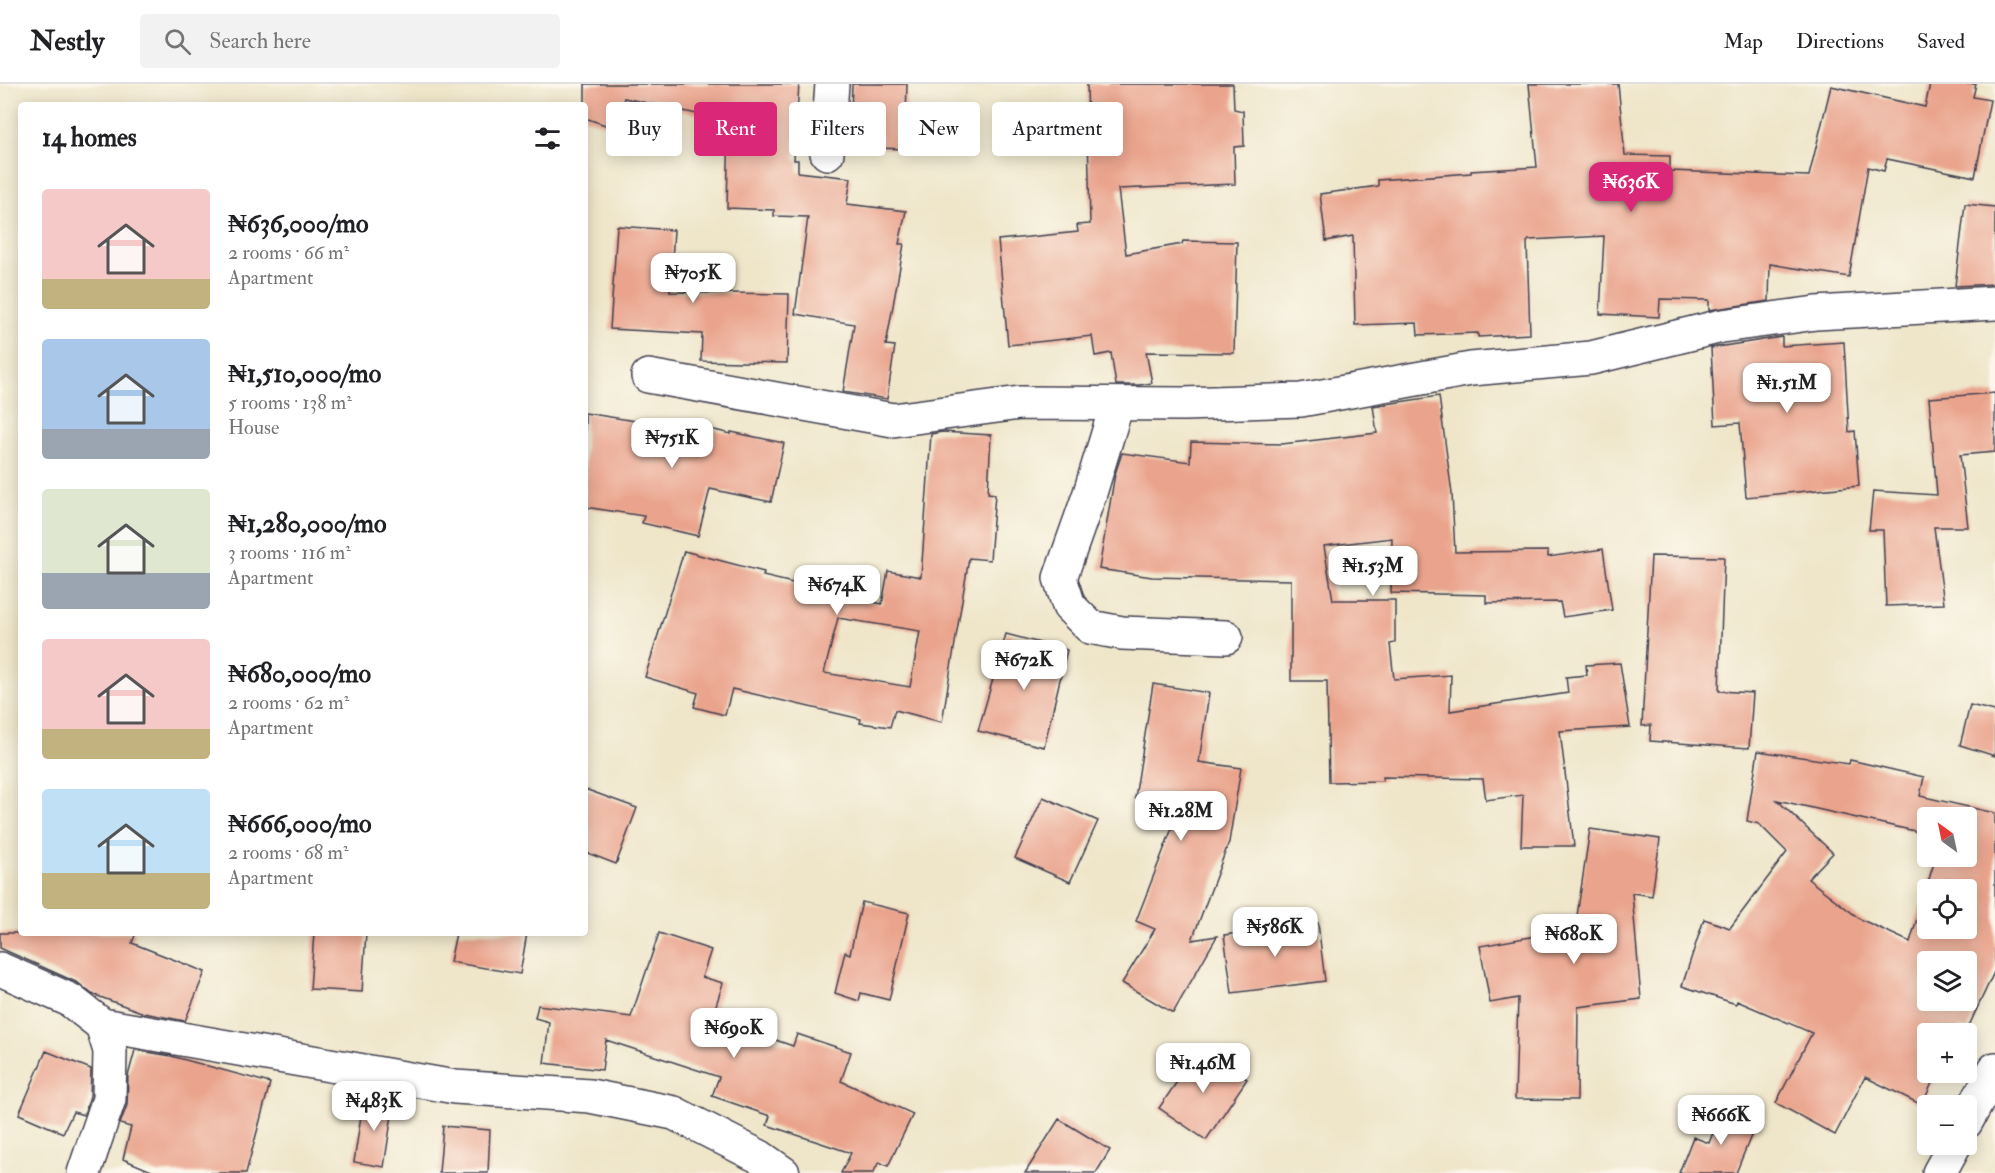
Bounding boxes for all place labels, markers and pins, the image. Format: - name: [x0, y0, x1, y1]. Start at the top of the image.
- pin: ₦636K: [1589, 162, 1673, 213]
- pin: ₦705K: [651, 253, 735, 304]
- pin: ₦1.51M: [1738, 363, 1836, 414]
- pin: ₦751K: [630, 418, 714, 469]
- pin: ₦1.53M: [1324, 546, 1422, 597]
- pin: ₦674K: [795, 565, 879, 616]
- pin: ₦672K: [982, 640, 1066, 691]
- pin: ₦1.28M: [1132, 791, 1230, 842]
- pin: ₦586K: [1233, 907, 1317, 958]
- pin: ₦680K: [1532, 914, 1616, 965]
- pin: ₦690K: [692, 1008, 776, 1059]
- pin: ₦1.46M: [1154, 1043, 1252, 1094]
- pin: ₦483K: [332, 1081, 416, 1132]
- pin: ₦666K: [1679, 1095, 1763, 1146]

